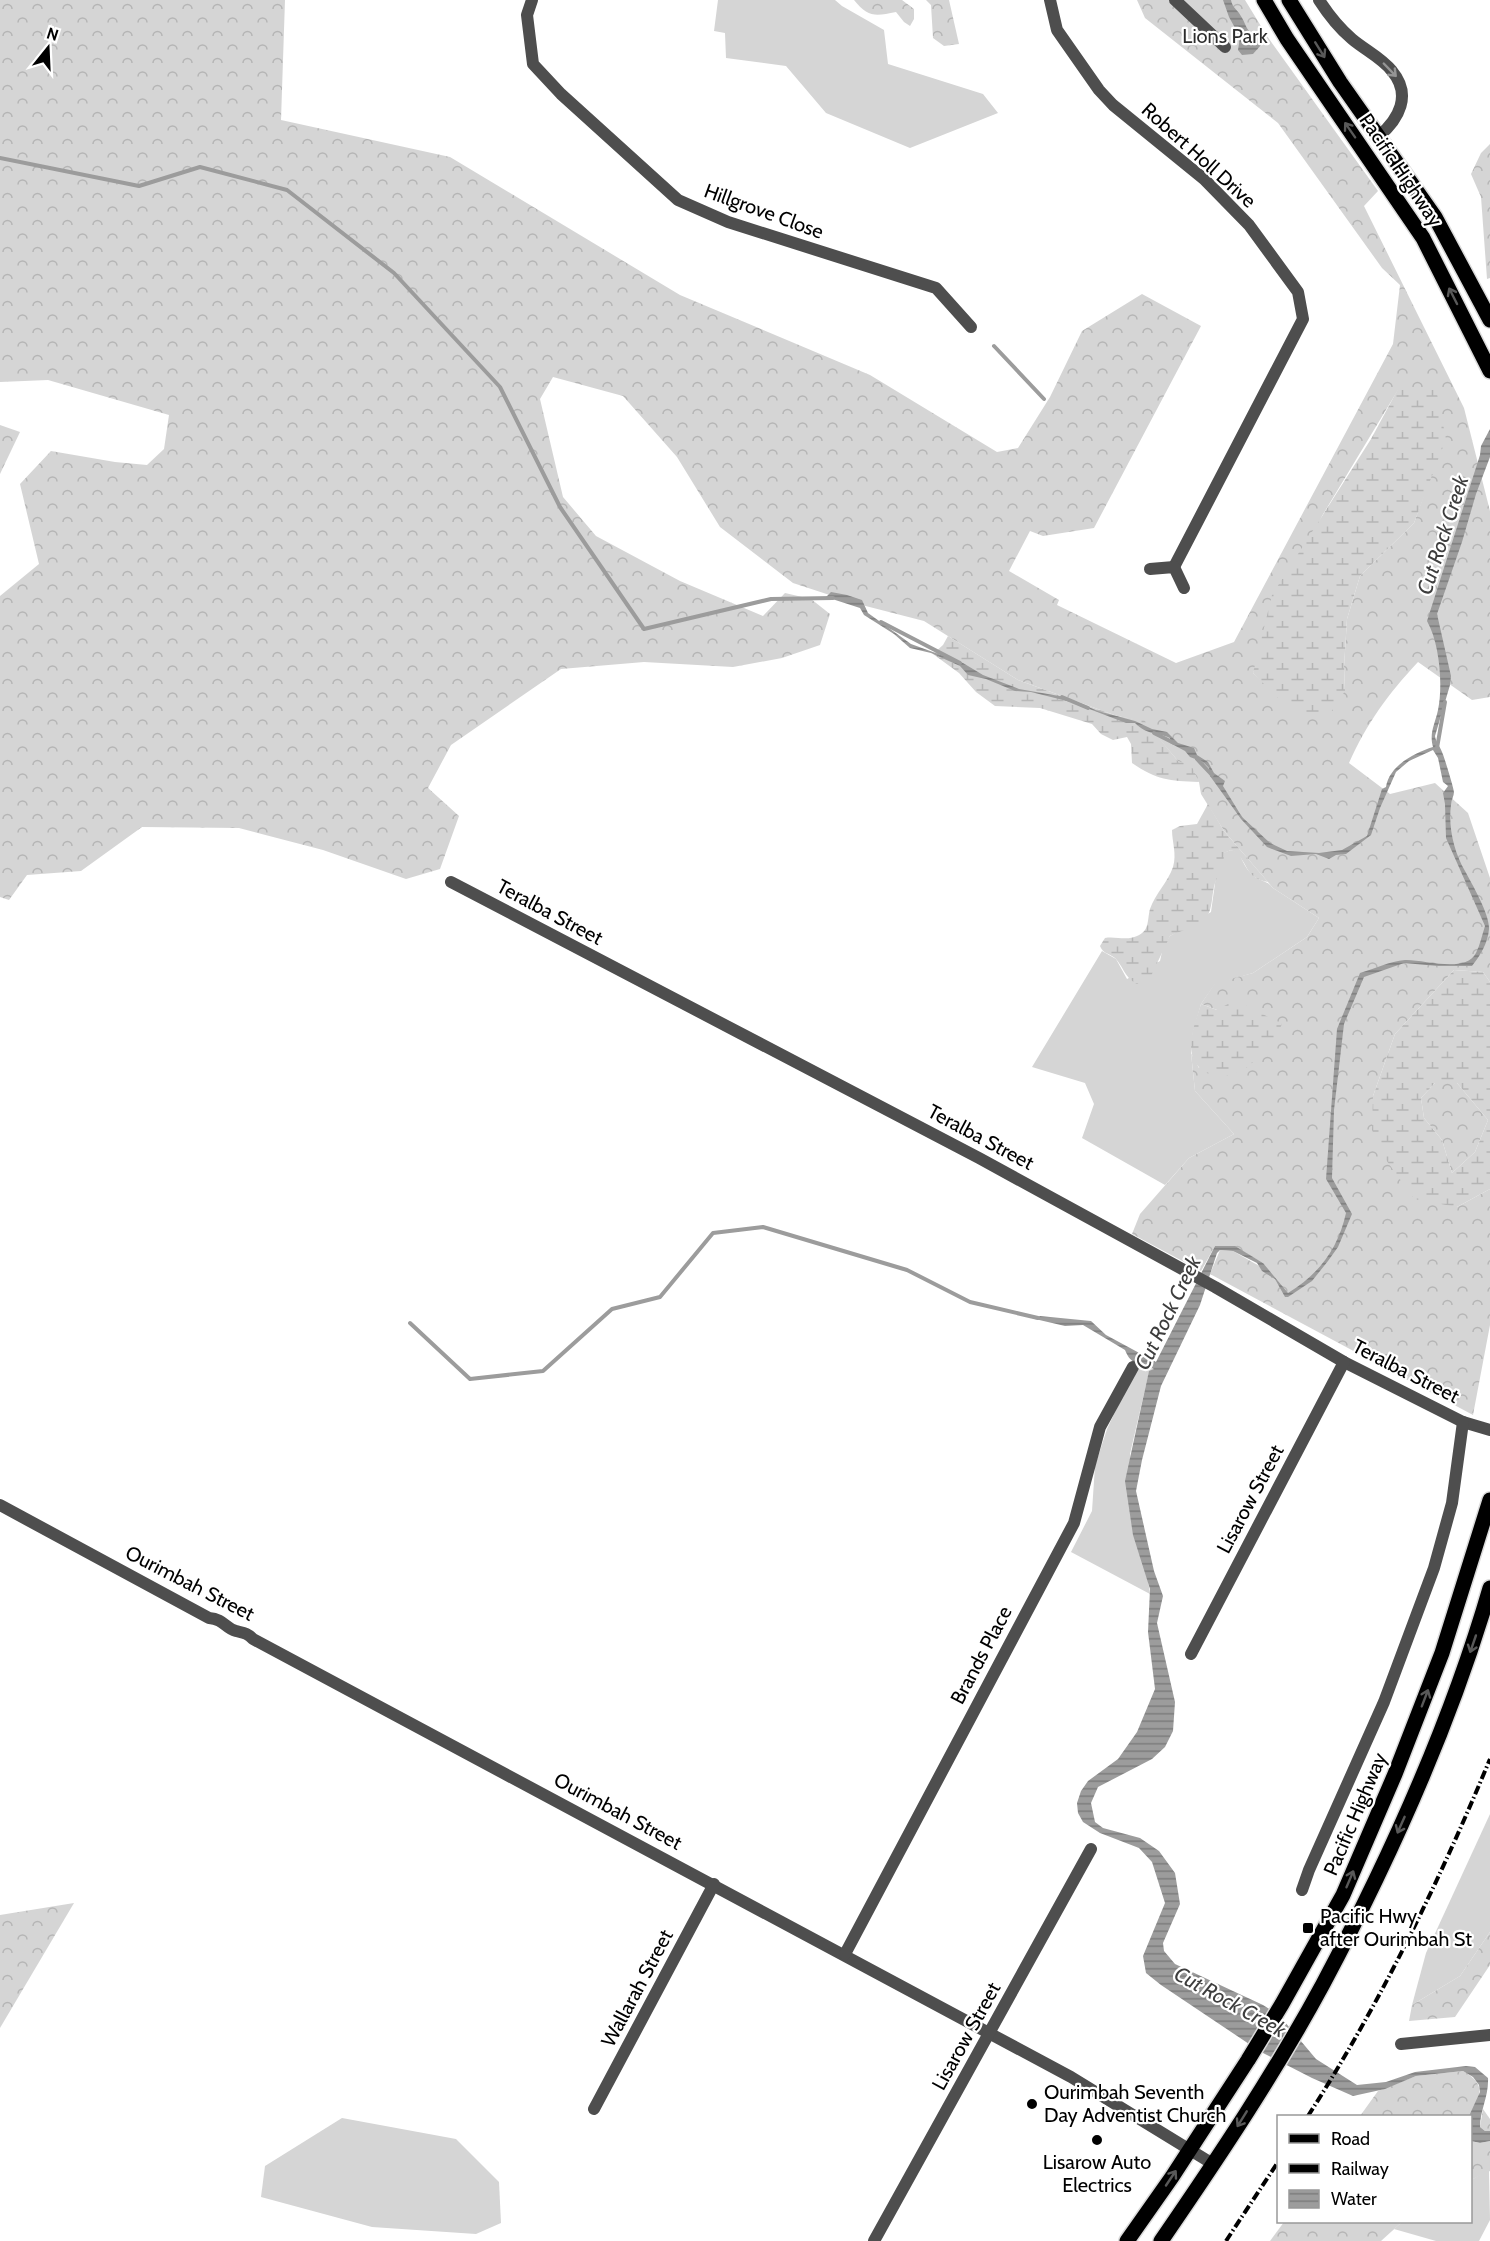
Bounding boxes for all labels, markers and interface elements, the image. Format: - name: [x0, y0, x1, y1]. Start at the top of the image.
- north arrow: [18, 18, 78, 78]
- text: N: [44, 23, 61, 45]
- park label: Lions Park: [1182, 24, 1268, 48]
- one-way arrow: [1315, 41, 1327, 58]
- one-way arrow: [1382, 62, 1397, 77]
- street label: Robert Holl Drive: [1137, 97, 1261, 213]
- street label: Pacific Highway: [1354, 109, 1448, 231]
- one-way arrow: [1344, 123, 1356, 139]
- street label: Hillgrove Close: [701, 178, 827, 244]
- one-way arrow: [1446, 287, 1458, 305]
- water label: Cut Rock Creek: [1412, 471, 1474, 597]
- street label: Teralba Street: [493, 874, 607, 950]
- street label: Teralba Street: [924, 1099, 1038, 1175]
- water label: Cut Rock Creek: [1129, 1251, 1206, 1374]
- street label: Teralba Street: [1349, 1334, 1464, 1408]
- street label: Lisarow Street: [1211, 1440, 1289, 1557]
- street label: Ourimbah Street: [122, 1540, 259, 1626]
- street label: Brands Place: [945, 1602, 1017, 1708]
- one-way arrow: [1466, 1634, 1477, 1653]
- one-way arrow: [1420, 1690, 1431, 1708]
- street label: Pacific Highway: [1318, 1749, 1392, 1879]
- street label: Ourimbah Street: [550, 1767, 686, 1855]
- one-way arrow: [1395, 1816, 1406, 1834]
- one-way arrow: [1345, 1870, 1356, 1888]
- place label: Pacific Hwy after Ourimbah St: [1320, 1904, 1472, 1951]
- marker: Pacific Hwy after Ourimbah St: [1301, 1921, 1315, 1935]
- street label: Wallarah Street: [596, 1925, 678, 2051]
- water label: Cut Rock Creek: [1170, 1961, 1291, 2043]
- street label: Lisarow Street: [927, 1978, 1006, 2094]
- place label: Ourimbah Seventh Day Adventist Church: [1044, 2080, 1226, 2127]
- marker: Ourimbah Seventh Day Adventist Church: [1025, 2097, 1039, 2111]
- one-way arrow: [1235, 2110, 1247, 2127]
- legend: [1277, 2115, 1472, 2223]
- text: Road: [1331, 2128, 1370, 2150]
- marker: Lisarow Auto Electrics: [1090, 2133, 1104, 2147]
- place label: Lisarow Auto Electrics: [1043, 2150, 1151, 2197]
- text: Railway: [1331, 2158, 1389, 2180]
- one-way arrow: [1165, 2170, 1177, 2187]
- text: Water: [1331, 2188, 1377, 2210]

